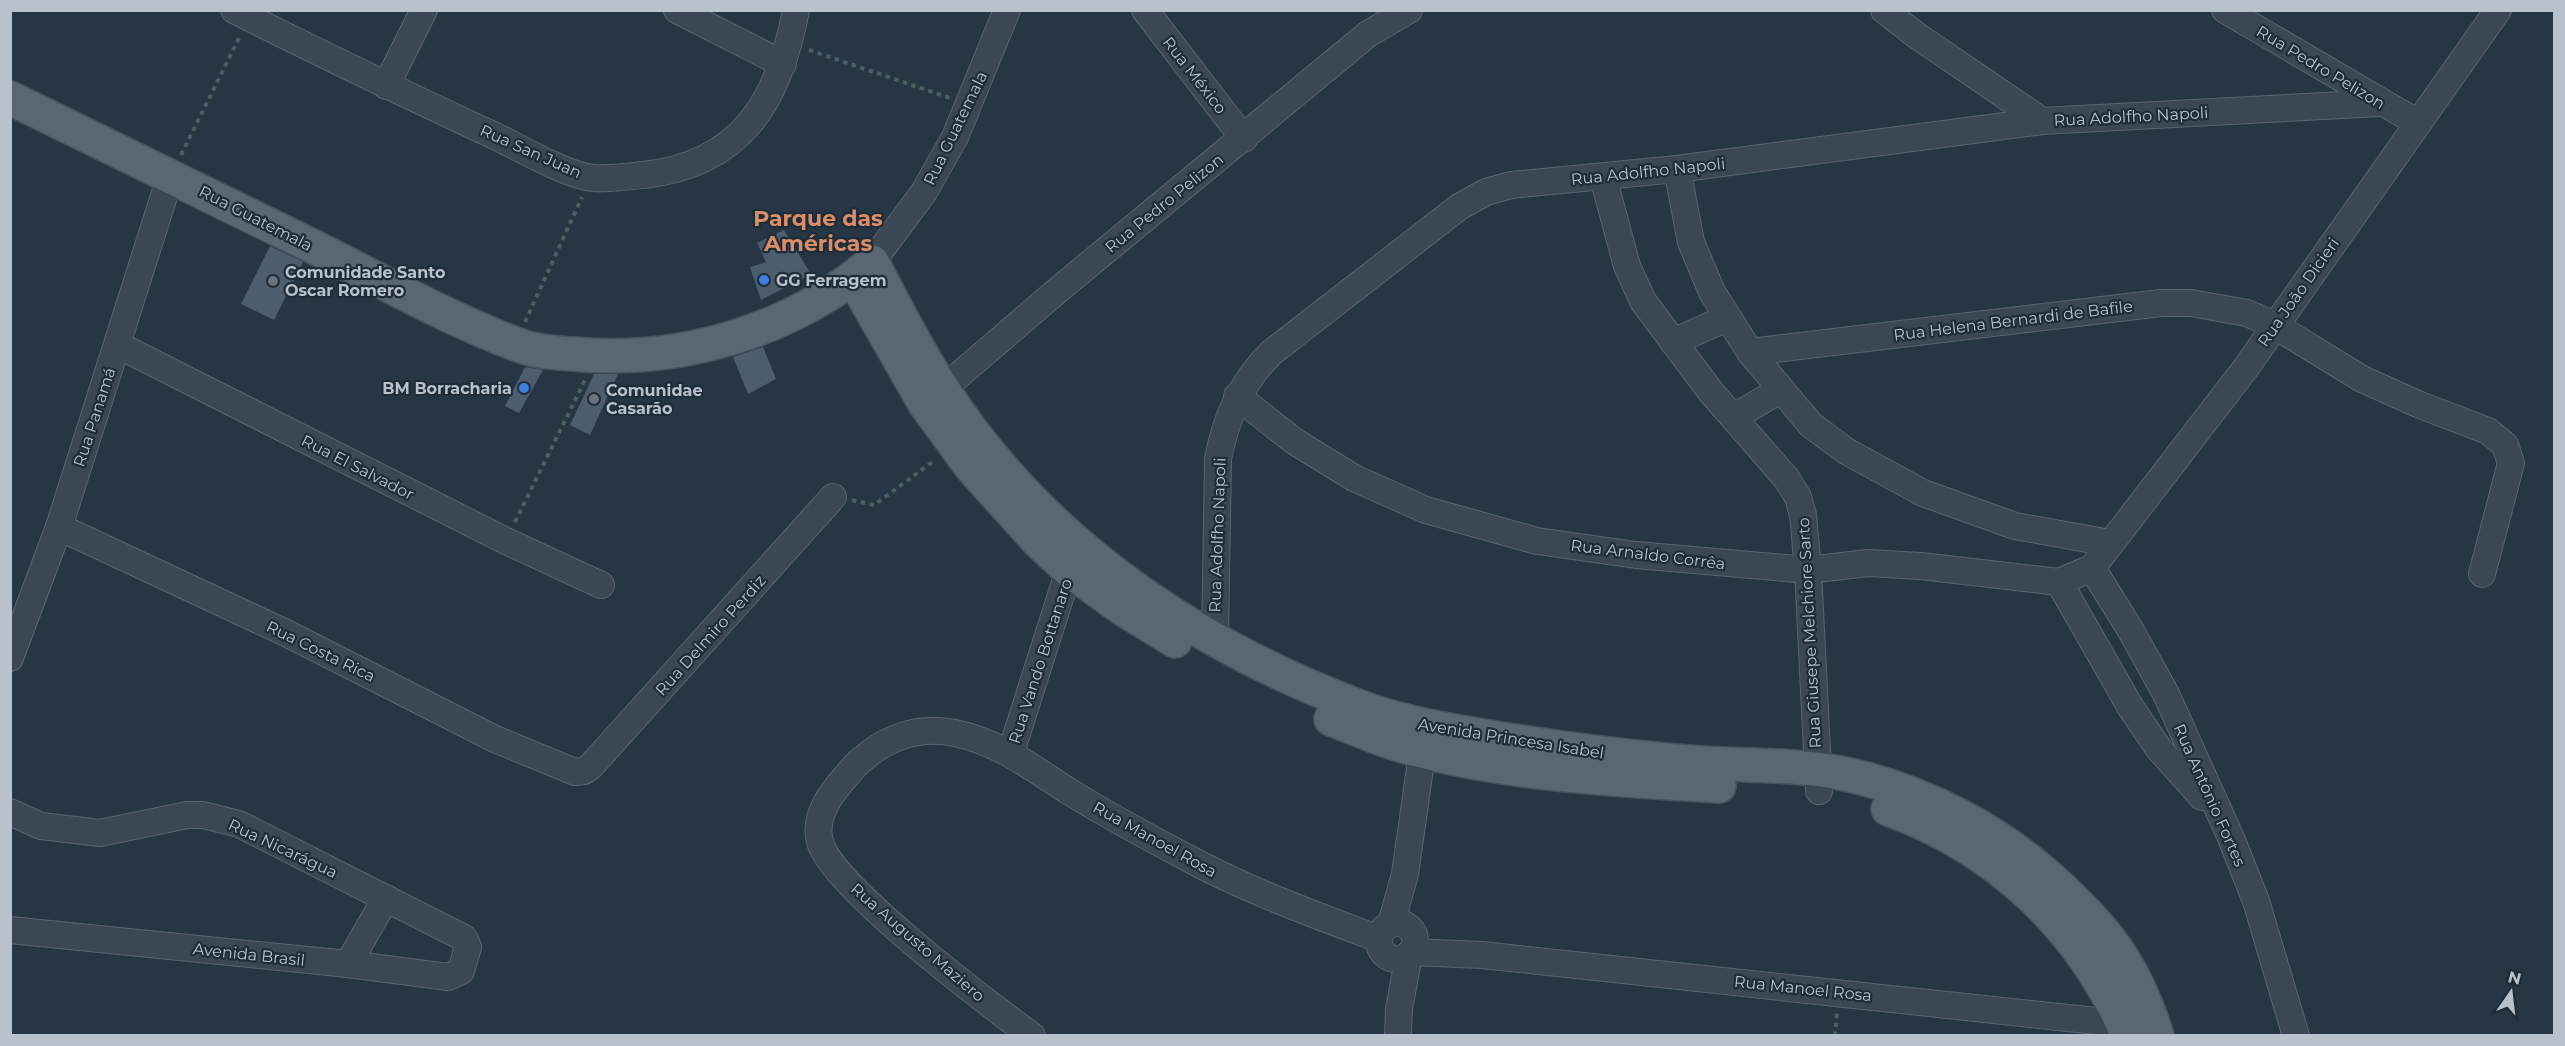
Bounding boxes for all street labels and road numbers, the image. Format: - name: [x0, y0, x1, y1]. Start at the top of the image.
- street label: Rua Pedro Pelizon: [2253, 22, 2388, 113]
- street label: Rua México: [1159, 33, 1231, 118]
- street label: Rua Guatemala: [920, 68, 991, 188]
- street label: Rua Adolfho Napoli: [2053, 103, 2209, 130]
- street label: Rua San Juan: [477, 121, 585, 182]
- street label: Rua Pedro Pelizon: [1101, 150, 1227, 257]
- street label: Rua Adolfho Napoli: [1570, 154, 1726, 189]
- street label: Rua Guatemala: [196, 182, 316, 255]
- street label: Rua João Dicieri: [2254, 234, 2343, 350]
- street label: Rua Helena Bernardi de Bafile: [1892, 296, 2134, 345]
- street label: Rua Panamá: [69, 365, 119, 469]
- street label: Rua El Salvador: [298, 431, 417, 504]
- street label: Rua Adolfho Napoli: [1205, 457, 1230, 613]
- street label: Rua Giusepe Melchiore Sarto: [1794, 517, 1825, 749]
- street label: Rua Arnaldo Corrêa: [1569, 536, 1726, 573]
- street label: Rua Delmiro Perdiz: [651, 571, 769, 699]
- street label: Rua Vando Bottanaro: [1005, 576, 1076, 746]
- street label: Rua Costa Rica: [263, 617, 378, 686]
- street label: Avenida Princesa Isabel: [1417, 714, 1605, 763]
- street label: Rua Antônio Fortes: [2170, 721, 2250, 870]
- street label: Rua Manoel Rosa: [1090, 798, 1220, 881]
- street label: Rua Nicarágua: [225, 815, 340, 882]
- street label: Rua Augusto Maziero: [847, 879, 988, 1006]
- street label: Avenida Brasil: [192, 939, 306, 970]
- street label: Rua Manoel Rosa: [1733, 972, 1873, 1005]

